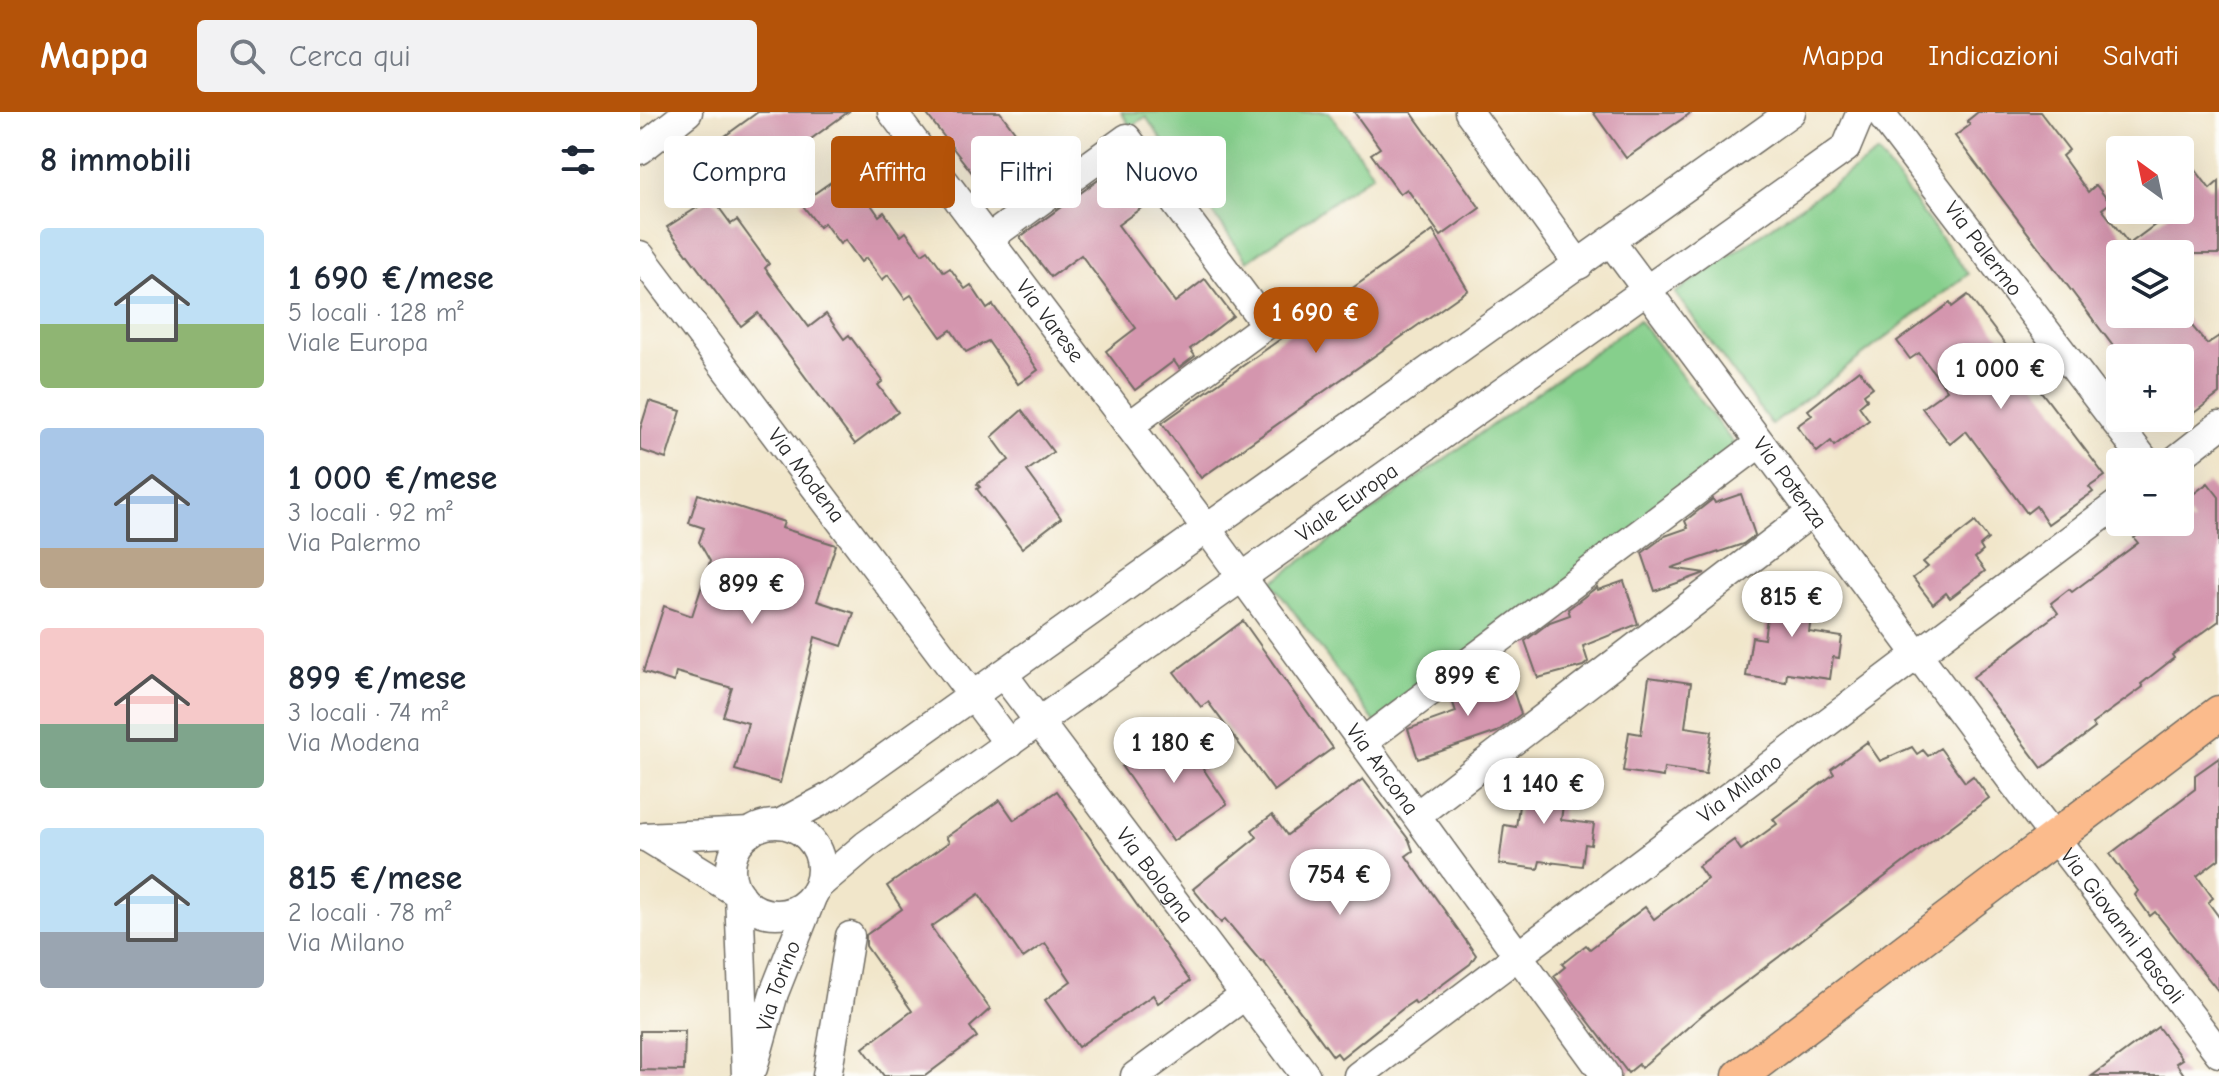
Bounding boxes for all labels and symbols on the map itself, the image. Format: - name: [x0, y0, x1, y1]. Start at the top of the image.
- north arrow: [2106, 136, 2194, 224]
- street label: Via Palermo: [1939, 196, 2028, 301]
- street label: Via Varese: [1010, 275, 1089, 368]
- pin: 1 690 €: [1242, 287, 1390, 355]
- pin: 1 000 €: [1927, 343, 2075, 411]
- street label: Via Modena: [762, 423, 850, 528]
- street label: Via Potenza: [1747, 432, 1833, 534]
- street label: Viale Europa: [1291, 458, 1403, 548]
- pin: 899 €: [696, 558, 808, 626]
- pin: 815 €: [1736, 571, 1848, 639]
- pin: 899 €: [1412, 650, 1524, 718]
- pin: 1 180 €: [1100, 717, 1248, 785]
- street label: Via Ancona: [1340, 719, 1424, 820]
- street label: Via Milano: [1692, 748, 1787, 829]
- pin: 1 140 €: [1470, 758, 1618, 826]
- street label: Via Bologna: [1110, 823, 1199, 928]
- street label: Via Giovanni Pascoli: [2055, 843, 2190, 1009]
- pin: 754 €: [1284, 849, 1396, 917]
- street label: Via Torino: [751, 937, 806, 1034]

